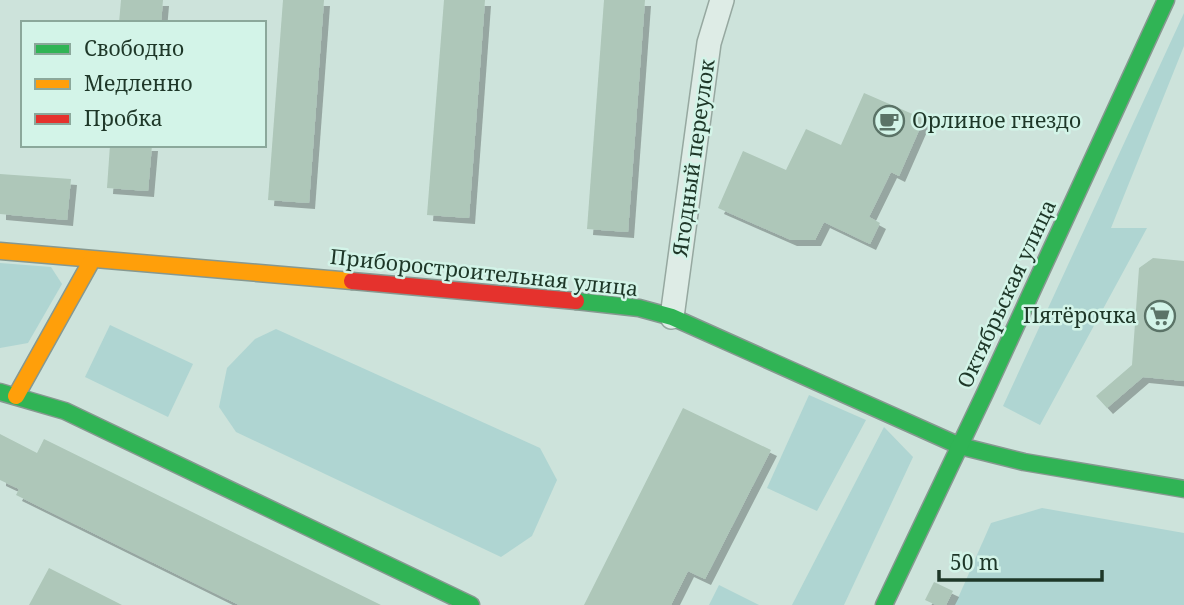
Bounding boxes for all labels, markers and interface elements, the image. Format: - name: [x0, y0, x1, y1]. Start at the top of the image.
- legend: [21, 21, 266, 147]
- text: Свободно: [84, 34, 184, 62]
- street label: Ягодный переулок: [665, 57, 721, 259]
- text: Медленно: [84, 69, 193, 97]
- text: Пробка: [84, 104, 163, 132]
- cafe icon: Орлиное гнездо: [872, 104, 906, 138]
- place label: Орлиное гнездо: [912, 106, 1081, 134]
- street label: Октябрьская улица: [950, 195, 1062, 392]
- street label: Приборостроительная улица: [329, 242, 640, 302]
- supermarket icon: Пятёрочка: [1143, 299, 1177, 333]
- place label: Пятёрочка: [1023, 301, 1137, 329]
- scale bar: [939, 538, 1102, 582]
- text: 50 m: [950, 548, 999, 576]

